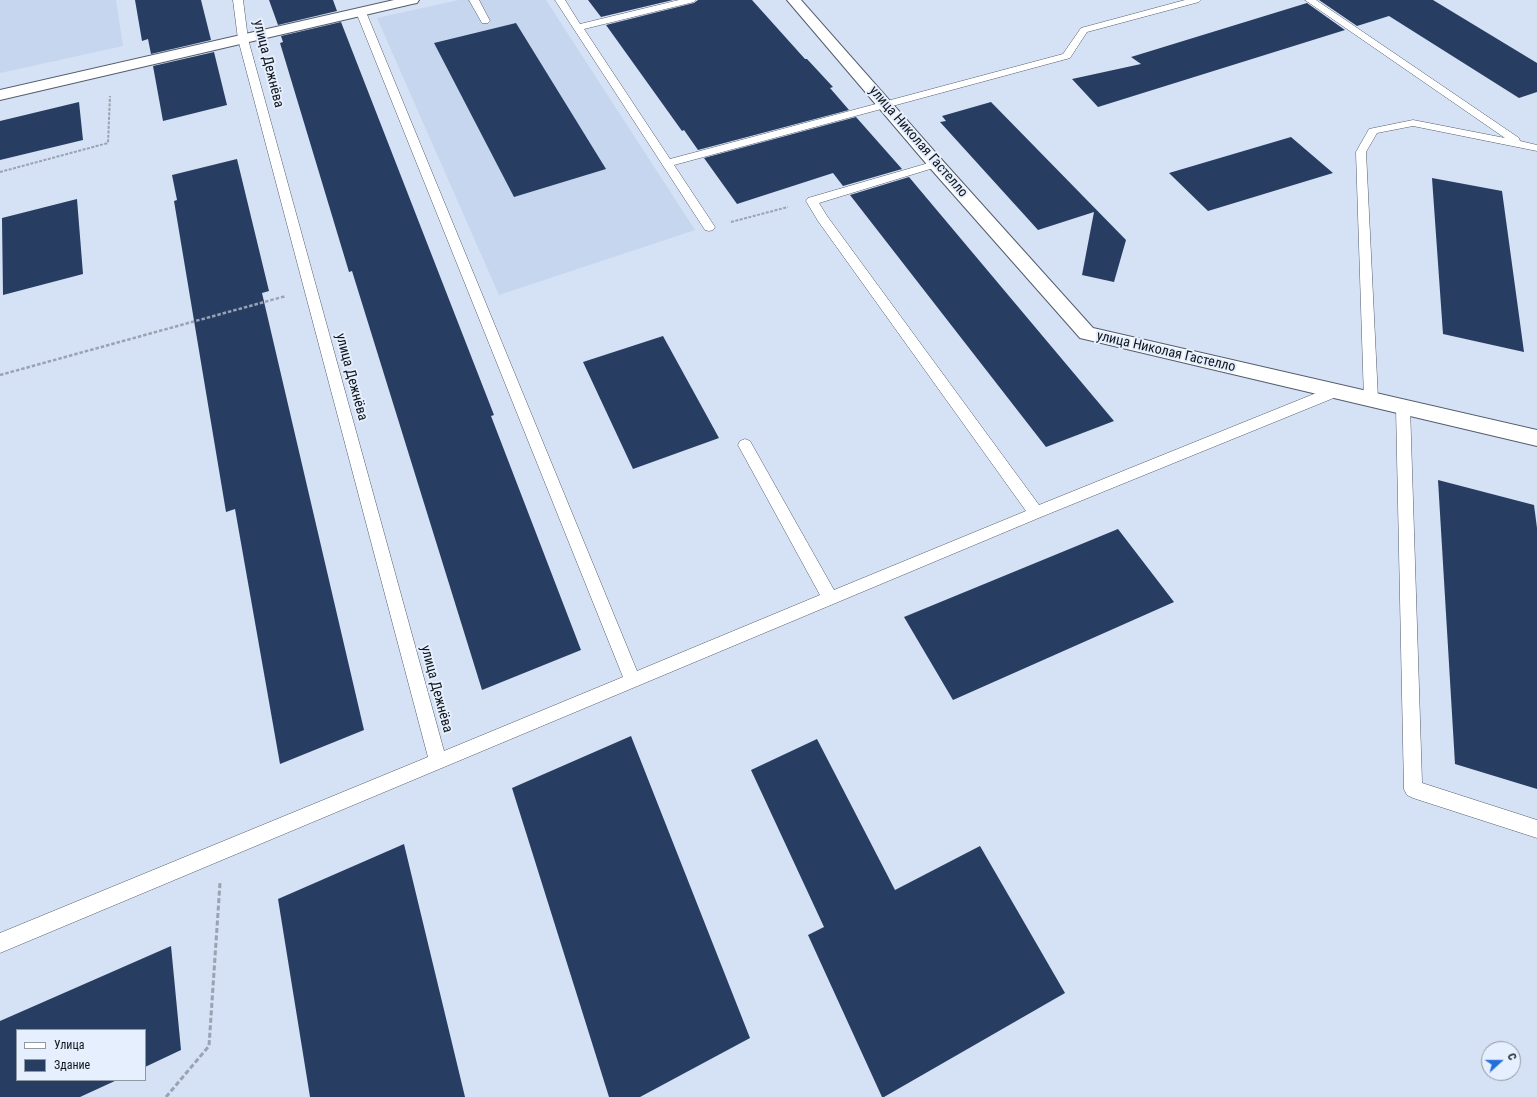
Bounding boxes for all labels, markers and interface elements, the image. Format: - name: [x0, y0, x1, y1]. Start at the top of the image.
- street label: улица Дежнёва: [249, 18, 287, 110]
- street label: улица Николая Гастелло: [865, 83, 971, 201]
- street label: улица Николая Гастелло: [1095, 328, 1237, 376]
- street label: улица Дежнёва: [331, 332, 371, 422]
- street label: улица Дежнёва: [416, 644, 456, 734]
- legend: [16, 1029, 146, 1081]
- text: Улица: [54, 1038, 84, 1052]
- north arrow: [1481, 1041, 1521, 1081]
- text: С: [1505, 1052, 1519, 1062]
- text: Здание: [54, 1058, 90, 1072]

